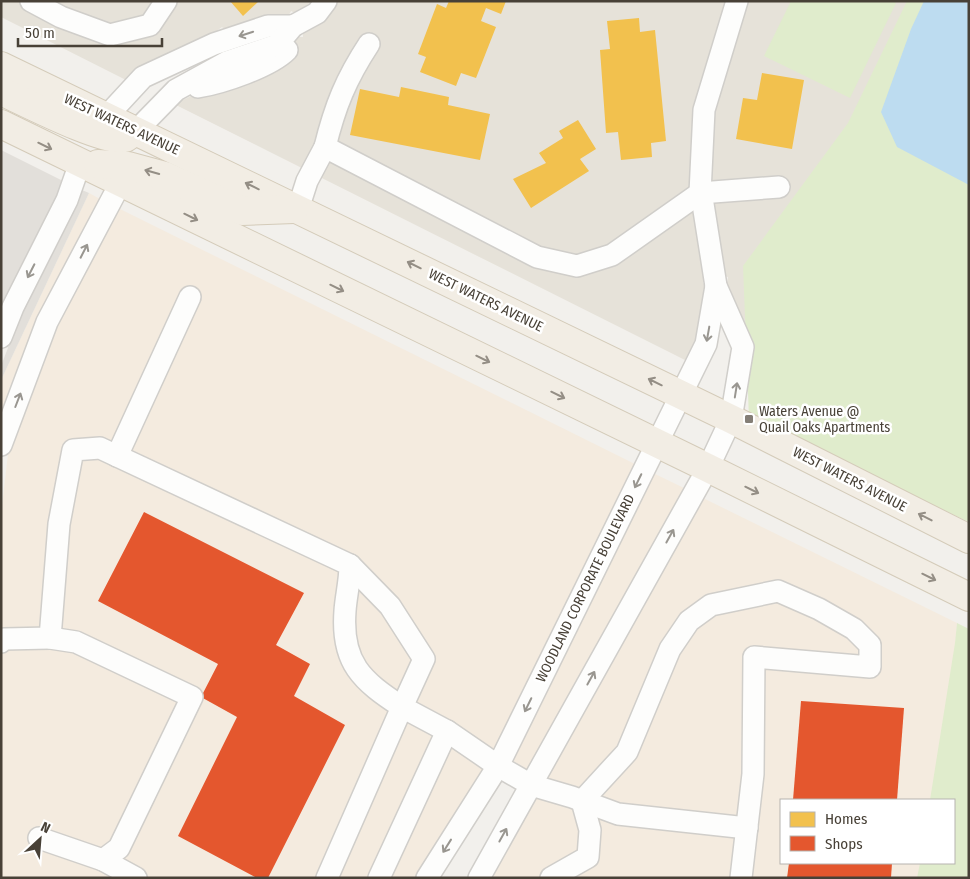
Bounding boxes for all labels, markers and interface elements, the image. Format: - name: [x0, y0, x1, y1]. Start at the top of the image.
- scale bar: [18, 15, 161, 47]
- text: 50 m: [25, 24, 55, 42]
- one-way arrow: [238, 29, 254, 39]
- street label: WEST WATERS AVENUE: [61, 90, 183, 159]
- one-way arrow: [37, 142, 52, 151]
- one-way arrow: [144, 167, 160, 177]
- one-way arrow: [245, 181, 260, 191]
- one-way arrow: [183, 213, 198, 222]
- one-way arrow: [79, 244, 89, 259]
- one-way arrow: [407, 260, 422, 269]
- one-way arrow: [26, 263, 35, 278]
- street label: WEST WATERS AVENUE: [426, 265, 546, 336]
- one-way arrow: [329, 284, 344, 293]
- one-way arrow: [702, 326, 712, 342]
- one-way arrow: [476, 354, 491, 364]
- one-way arrow: [647, 377, 662, 387]
- one-way arrow: [731, 382, 741, 398]
- one-way arrow: [550, 391, 565, 401]
- one-way arrow: [14, 393, 23, 408]
- place label: Waters Avenue @ Quail Oaks Apartments: [759, 403, 890, 436]
- marker: Waters Avenue @ Quail Oaks Apartments: [743, 413, 755, 425]
- street label: WEST WATERS AVENUE: [790, 443, 910, 516]
- one-way arrow: [633, 473, 642, 488]
- one-way arrow: [744, 486, 759, 495]
- street label: WOODLAND CORPORATE BOULEVARD: [532, 491, 639, 685]
- one-way arrow: [918, 512, 933, 521]
- one-way arrow: [666, 530, 676, 544]
- one-way arrow: [921, 573, 936, 583]
- one-way arrow: [587, 671, 596, 686]
- one-way arrow: [523, 697, 532, 712]
- legend: [780, 799, 955, 864]
- text: Homes: [825, 810, 867, 828]
- north arrow: [15, 814, 65, 864]
- text: N: [38, 818, 53, 837]
- one-way arrow: [498, 828, 508, 843]
- text: Shops: [825, 835, 863, 853]
- one-way arrow: [442, 838, 452, 852]

